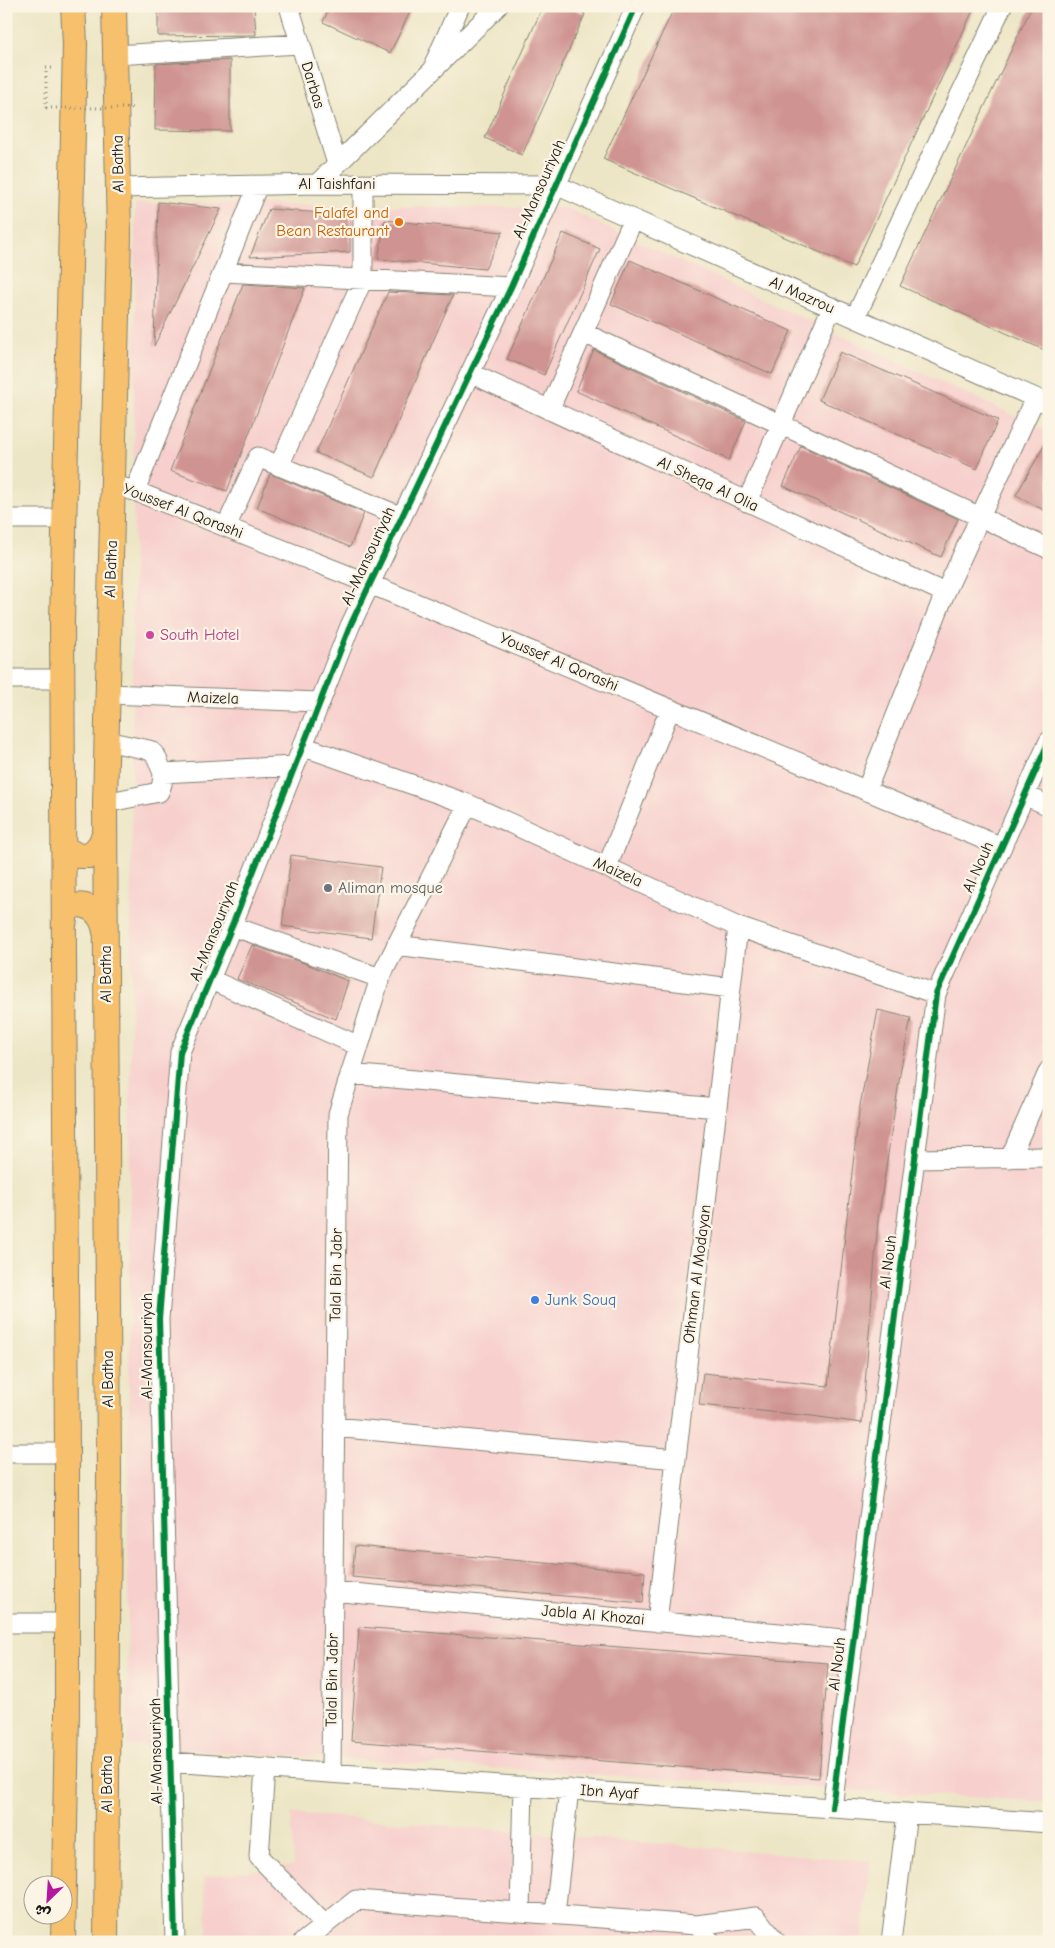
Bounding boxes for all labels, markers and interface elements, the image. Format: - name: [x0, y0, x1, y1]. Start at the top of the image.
- street label: Darbas: [297, 59, 329, 111]
- street label: Al Batha: [108, 135, 128, 193]
- street label: Al-Mansouriyah: [509, 137, 569, 241]
- street label: Al Taishfani: [298, 175, 376, 193]
- place label: Falafel and Bean Restaurant: [276, 204, 389, 240]
- marker: Falafel and Bean Restaurant: [393, 216, 405, 228]
- street label: Al Mazrou: [767, 273, 837, 317]
- street label: Al Sheqa Al Olia: [655, 453, 761, 515]
- street label: Youssef Al Qorashi: [120, 480, 246, 542]
- street label: Al-Mansouriyah: [337, 504, 399, 608]
- street label: Al Batha: [101, 540, 121, 598]
- place label: South Hotel: [160, 626, 240, 644]
- marker: South Hotel: [144, 629, 156, 641]
- street label: Youssef Al Qorashi: [497, 629, 621, 695]
- street label: Maizela: [187, 688, 239, 708]
- street label: Al Nouh: [959, 839, 997, 895]
- street label: Maizela: [591, 853, 645, 891]
- street label: Al-Mansouriyah: [186, 878, 242, 984]
- place label: Aliman mosque: [338, 879, 443, 897]
- marker: Aliman mosque: [322, 882, 334, 894]
- street label: Al Batha: [97, 945, 115, 1003]
- street label: Othman Al Modayan: [680, 1203, 714, 1345]
- street label: Talal Bin Jabr: [326, 1227, 346, 1322]
- street label: Al Nouh: [876, 1234, 900, 1290]
- place label: Junk Souq: [545, 1291, 616, 1309]
- street label: Al-Mansouriyah: [138, 1293, 156, 1399]
- marker: Junk Souq: [529, 1294, 541, 1306]
- street label: Al Batha: [99, 1350, 117, 1408]
- street label: Jabla Al Khozai: [541, 1602, 645, 1628]
- street label: Talal Bin Jabr: [322, 1632, 342, 1727]
- street label: Al Nouh: [825, 1636, 849, 1692]
- street label: Al-Mansouriyah: [146, 1697, 166, 1805]
- street label: Al Batha: [98, 1755, 116, 1813]
- street label: Ibn Ayaf: [579, 1781, 640, 1803]
- north arrow: [22, 1876, 72, 1926]
- text: ش: [32, 1900, 53, 1922]

